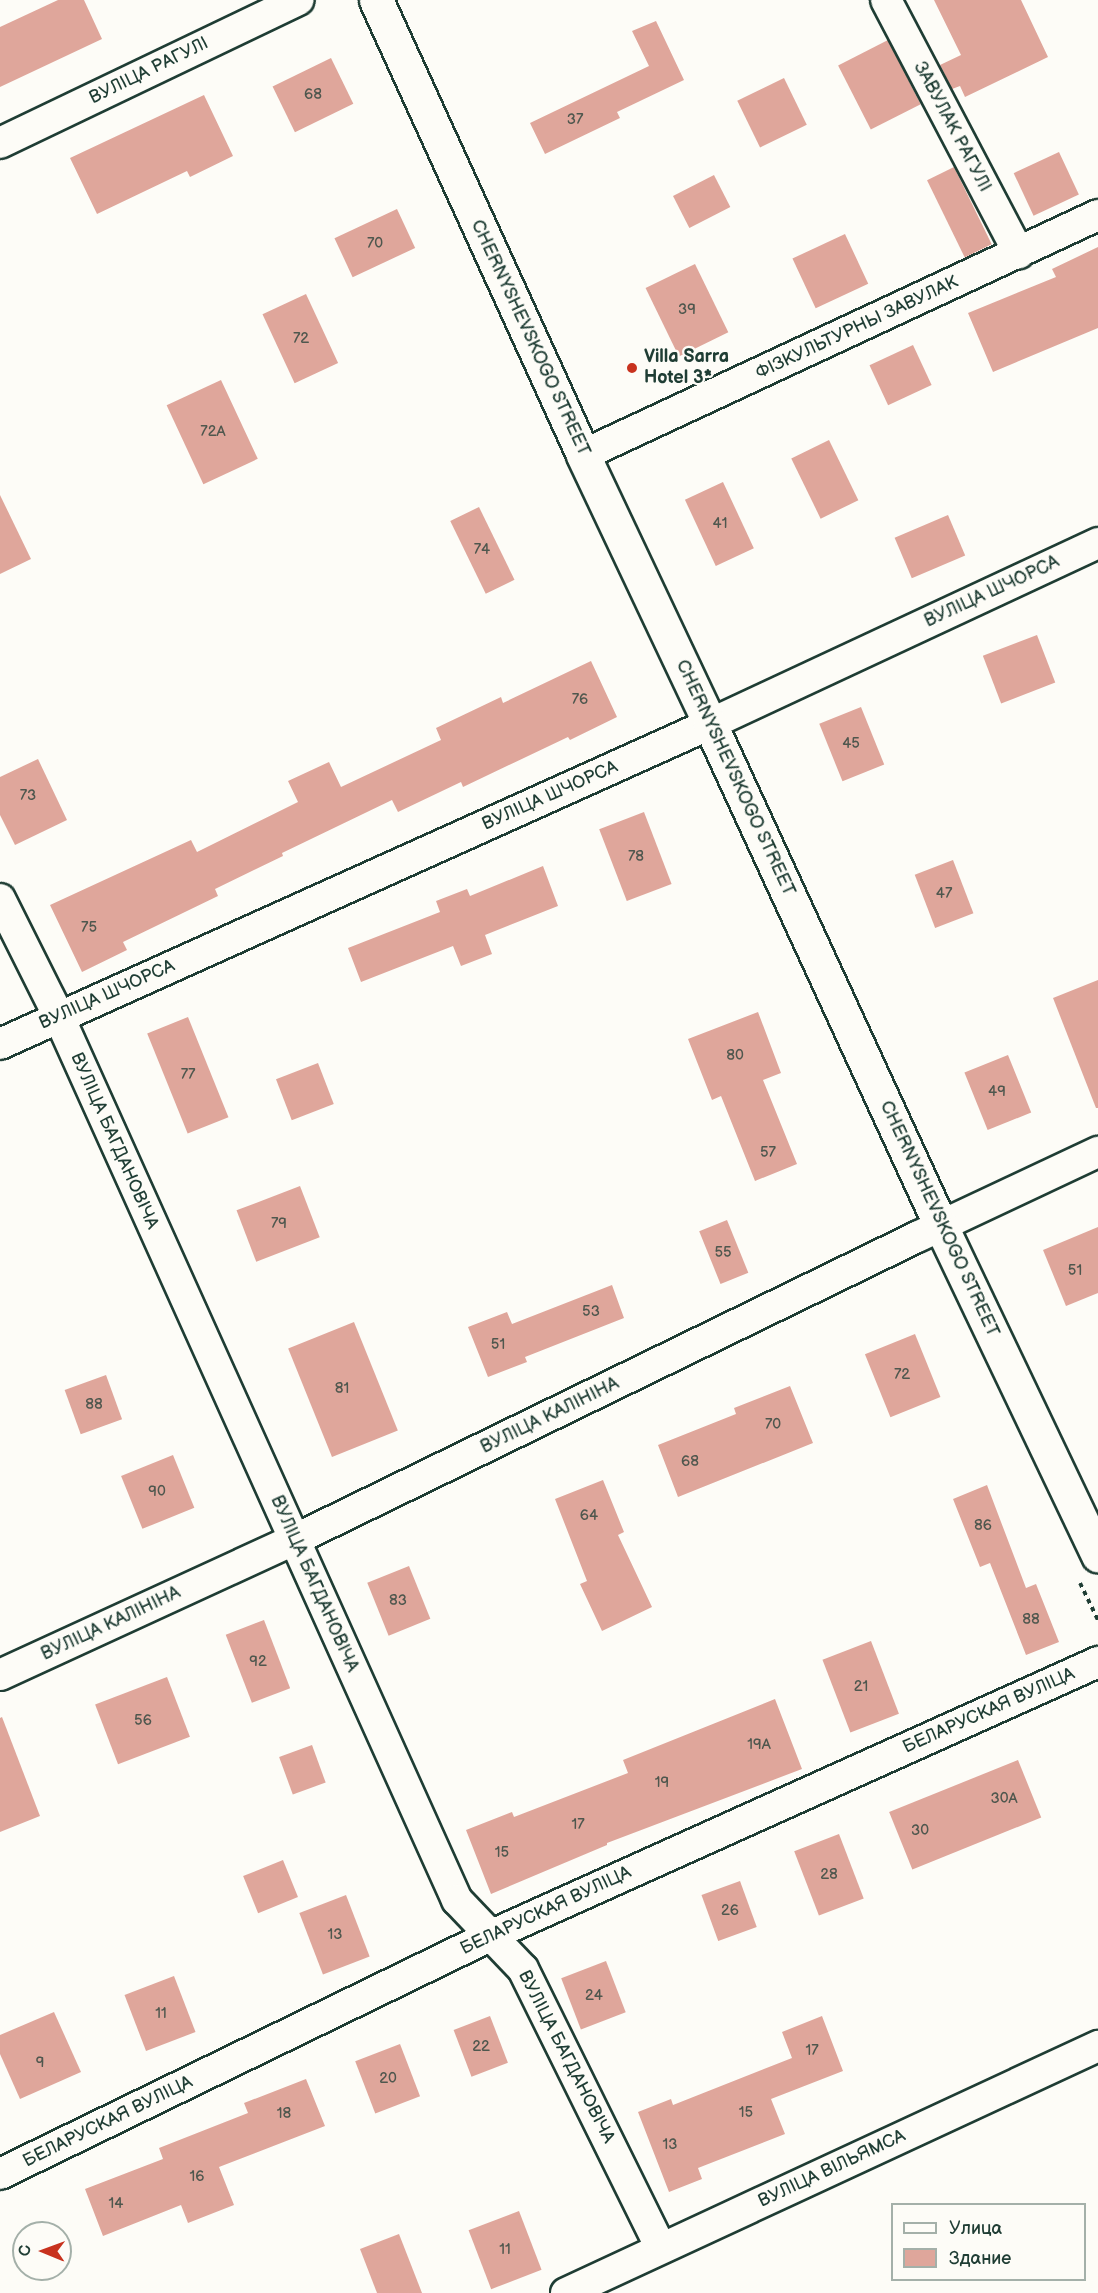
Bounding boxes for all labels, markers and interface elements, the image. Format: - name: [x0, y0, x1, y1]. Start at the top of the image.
- street label: ВУЛІЦА РАГУЛІ: [86, 33, 212, 109]
- street label: ЗАВУЛАК РАГУЛІ: [909, 58, 995, 196]
- house number: 68: [304, 86, 322, 104]
- house number: 37: [567, 111, 583, 129]
- street label: CHERNYSHEVSKOGO STREET: [466, 216, 594, 460]
- house number: 70: [367, 235, 383, 253]
- street label: ФІЗКУЛЬТУРНЫ ЗАВУЛАК: [752, 272, 962, 384]
- house number: 39: [678, 301, 696, 319]
- house number: 72: [293, 330, 309, 348]
- place label: Villa Sarra Hotel 3*: [644, 347, 729, 389]
- marker: Villa Sarra Hotel 3*: [625, 361, 639, 375]
- house number: 72А: [200, 423, 226, 441]
- house number: 41: [713, 515, 727, 533]
- house number: 74: [474, 541, 490, 559]
- street label: ВУЛІЦА ШЧОРСА: [921, 551, 1063, 633]
- street label: CHERNYSHEVSKOGO STREET: [671, 656, 799, 900]
- house number: 76: [572, 691, 588, 709]
- house number: 45: [842, 735, 860, 753]
- street label: ВУЛІЦА ШЧОРСА: [479, 756, 621, 836]
- house number: 73: [20, 787, 36, 805]
- house number: 78: [628, 848, 644, 866]
- house number: 47: [936, 885, 952, 903]
- house number: 75: [81, 919, 97, 937]
- street label: ВУЛІЦА ШЧОРСА: [36, 955, 178, 1035]
- house number: 80: [726, 1047, 744, 1065]
- street label: ВУЛІЦА БАГДАНОВІЧА: [65, 1049, 163, 1233]
- house number: 77: [181, 1066, 195, 1084]
- house number: 49: [988, 1083, 1006, 1101]
- street label: CHERNYSHEVSKOGO STREET: [875, 1097, 1003, 1341]
- house number: 57: [760, 1144, 776, 1162]
- house number: 79: [271, 1215, 287, 1233]
- house number: 55: [714, 1244, 732, 1262]
- house number: 51: [1068, 1262, 1082, 1280]
- house number: 53: [582, 1303, 600, 1321]
- house number: 51: [491, 1336, 505, 1354]
- house number: 72: [894, 1366, 910, 1384]
- street label: ВУЛІЦА КАЛІНІНА: [477, 1373, 623, 1459]
- house number: 81: [335, 1380, 349, 1398]
- house number: 88: [85, 1396, 103, 1414]
- house number: 70: [765, 1416, 781, 1434]
- house number: 68: [681, 1453, 699, 1471]
- house number: 90: [148, 1483, 166, 1501]
- street label: ВУЛІЦА БАГДАНОВІЧА: [265, 1492, 363, 1676]
- house number: 64: [580, 1507, 598, 1525]
- house number: 86: [974, 1517, 992, 1535]
- street label: ВУЛІЦА КАЛІНІНА: [38, 1582, 184, 1666]
- house number: 83: [389, 1592, 407, 1610]
- house number: 88: [1022, 1611, 1040, 1629]
- house number: 92: [249, 1653, 267, 1671]
- street label: БЕЛАРУСКАЯ ВУЛІЦА: [900, 1663, 1078, 1759]
- house number: 21: [854, 1678, 868, 1696]
- house number: 56: [134, 1712, 152, 1730]
- house number: 19А: [747, 1736, 771, 1754]
- house number: 19: [655, 1774, 669, 1792]
- house number: 30А: [990, 1790, 1018, 1808]
- house number: 17: [571, 1816, 585, 1834]
- house number: 30: [911, 1822, 929, 1840]
- house number: 15: [495, 1844, 509, 1862]
- street label: БЕЛАРУСКАЯ ВУЛІЦА: [457, 1862, 635, 1960]
- house number: 28: [820, 1866, 838, 1884]
- house number: 26: [721, 1902, 739, 1920]
- house number: 13: [327, 1926, 343, 1944]
- street label: ВУЛІЦА БАГДАНОВІЧА: [513, 1967, 619, 2147]
- house number: 24: [585, 1987, 603, 2005]
- house number: 11: [155, 2005, 167, 2023]
- house number: 22: [472, 2038, 490, 2056]
- house number: 17: [805, 2042, 819, 2060]
- house number: 9: [36, 2054, 44, 2072]
- house number: 20: [379, 2070, 397, 2088]
- street label: БЕЛАРУСКАЯ ВУЛІЦА: [20, 2072, 196, 2172]
- house number: 15: [739, 2104, 753, 2122]
- house number: 18: [277, 2105, 291, 2123]
- street label: ВУЛІЦА ВІЛЬЯМСА: [755, 2125, 909, 2213]
- house number: 13: [662, 2136, 678, 2154]
- house number: 16: [190, 2168, 204, 2186]
- house number: 14: [109, 2195, 123, 2213]
- legend: [891, 2203, 1086, 2281]
- text: Улица: [949, 2218, 1002, 2239]
- north arrow: [12, 2221, 72, 2281]
- house number: 11: [499, 2241, 511, 2259]
- text: С: [16, 2245, 35, 2256]
- text: Здание: [949, 2248, 1011, 2269]

